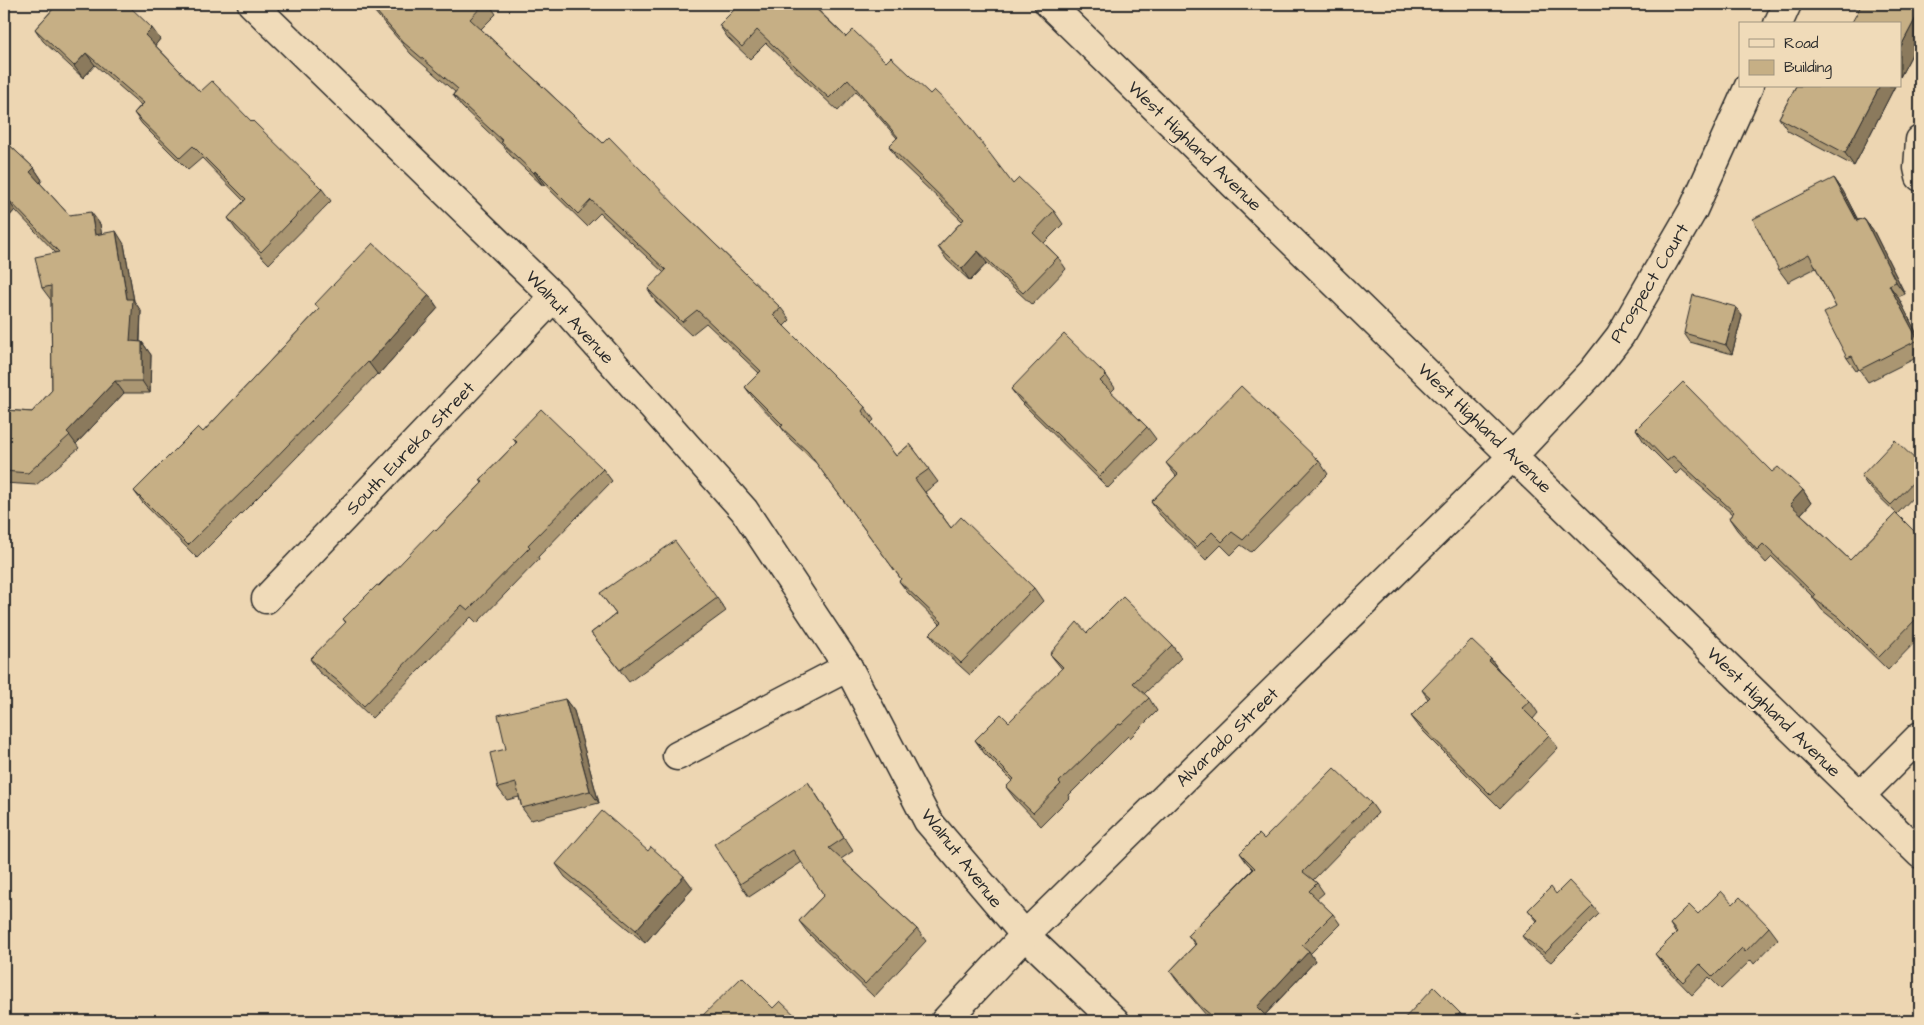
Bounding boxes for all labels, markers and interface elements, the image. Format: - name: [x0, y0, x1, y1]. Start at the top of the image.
- legend: [1739, 22, 1902, 88]
- text: Road: [1784, 33, 1819, 54]
- text: Building: [1784, 57, 1832, 79]
- street label: West Highland Avenue: [1121, 76, 1268, 218]
- street label: Prospect Court: [1604, 218, 1695, 348]
- street label: Walnut Avenue: [520, 265, 620, 370]
- street label: West Highland Avenue: [1411, 358, 1558, 500]
- street label: South Eureka Street: [340, 376, 481, 521]
- street label: West Highland Avenue: [1700, 642, 1847, 784]
- street label: Alvarado Street: [1170, 681, 1285, 793]
- street label: Walnut Avenue: [915, 803, 1009, 913]

